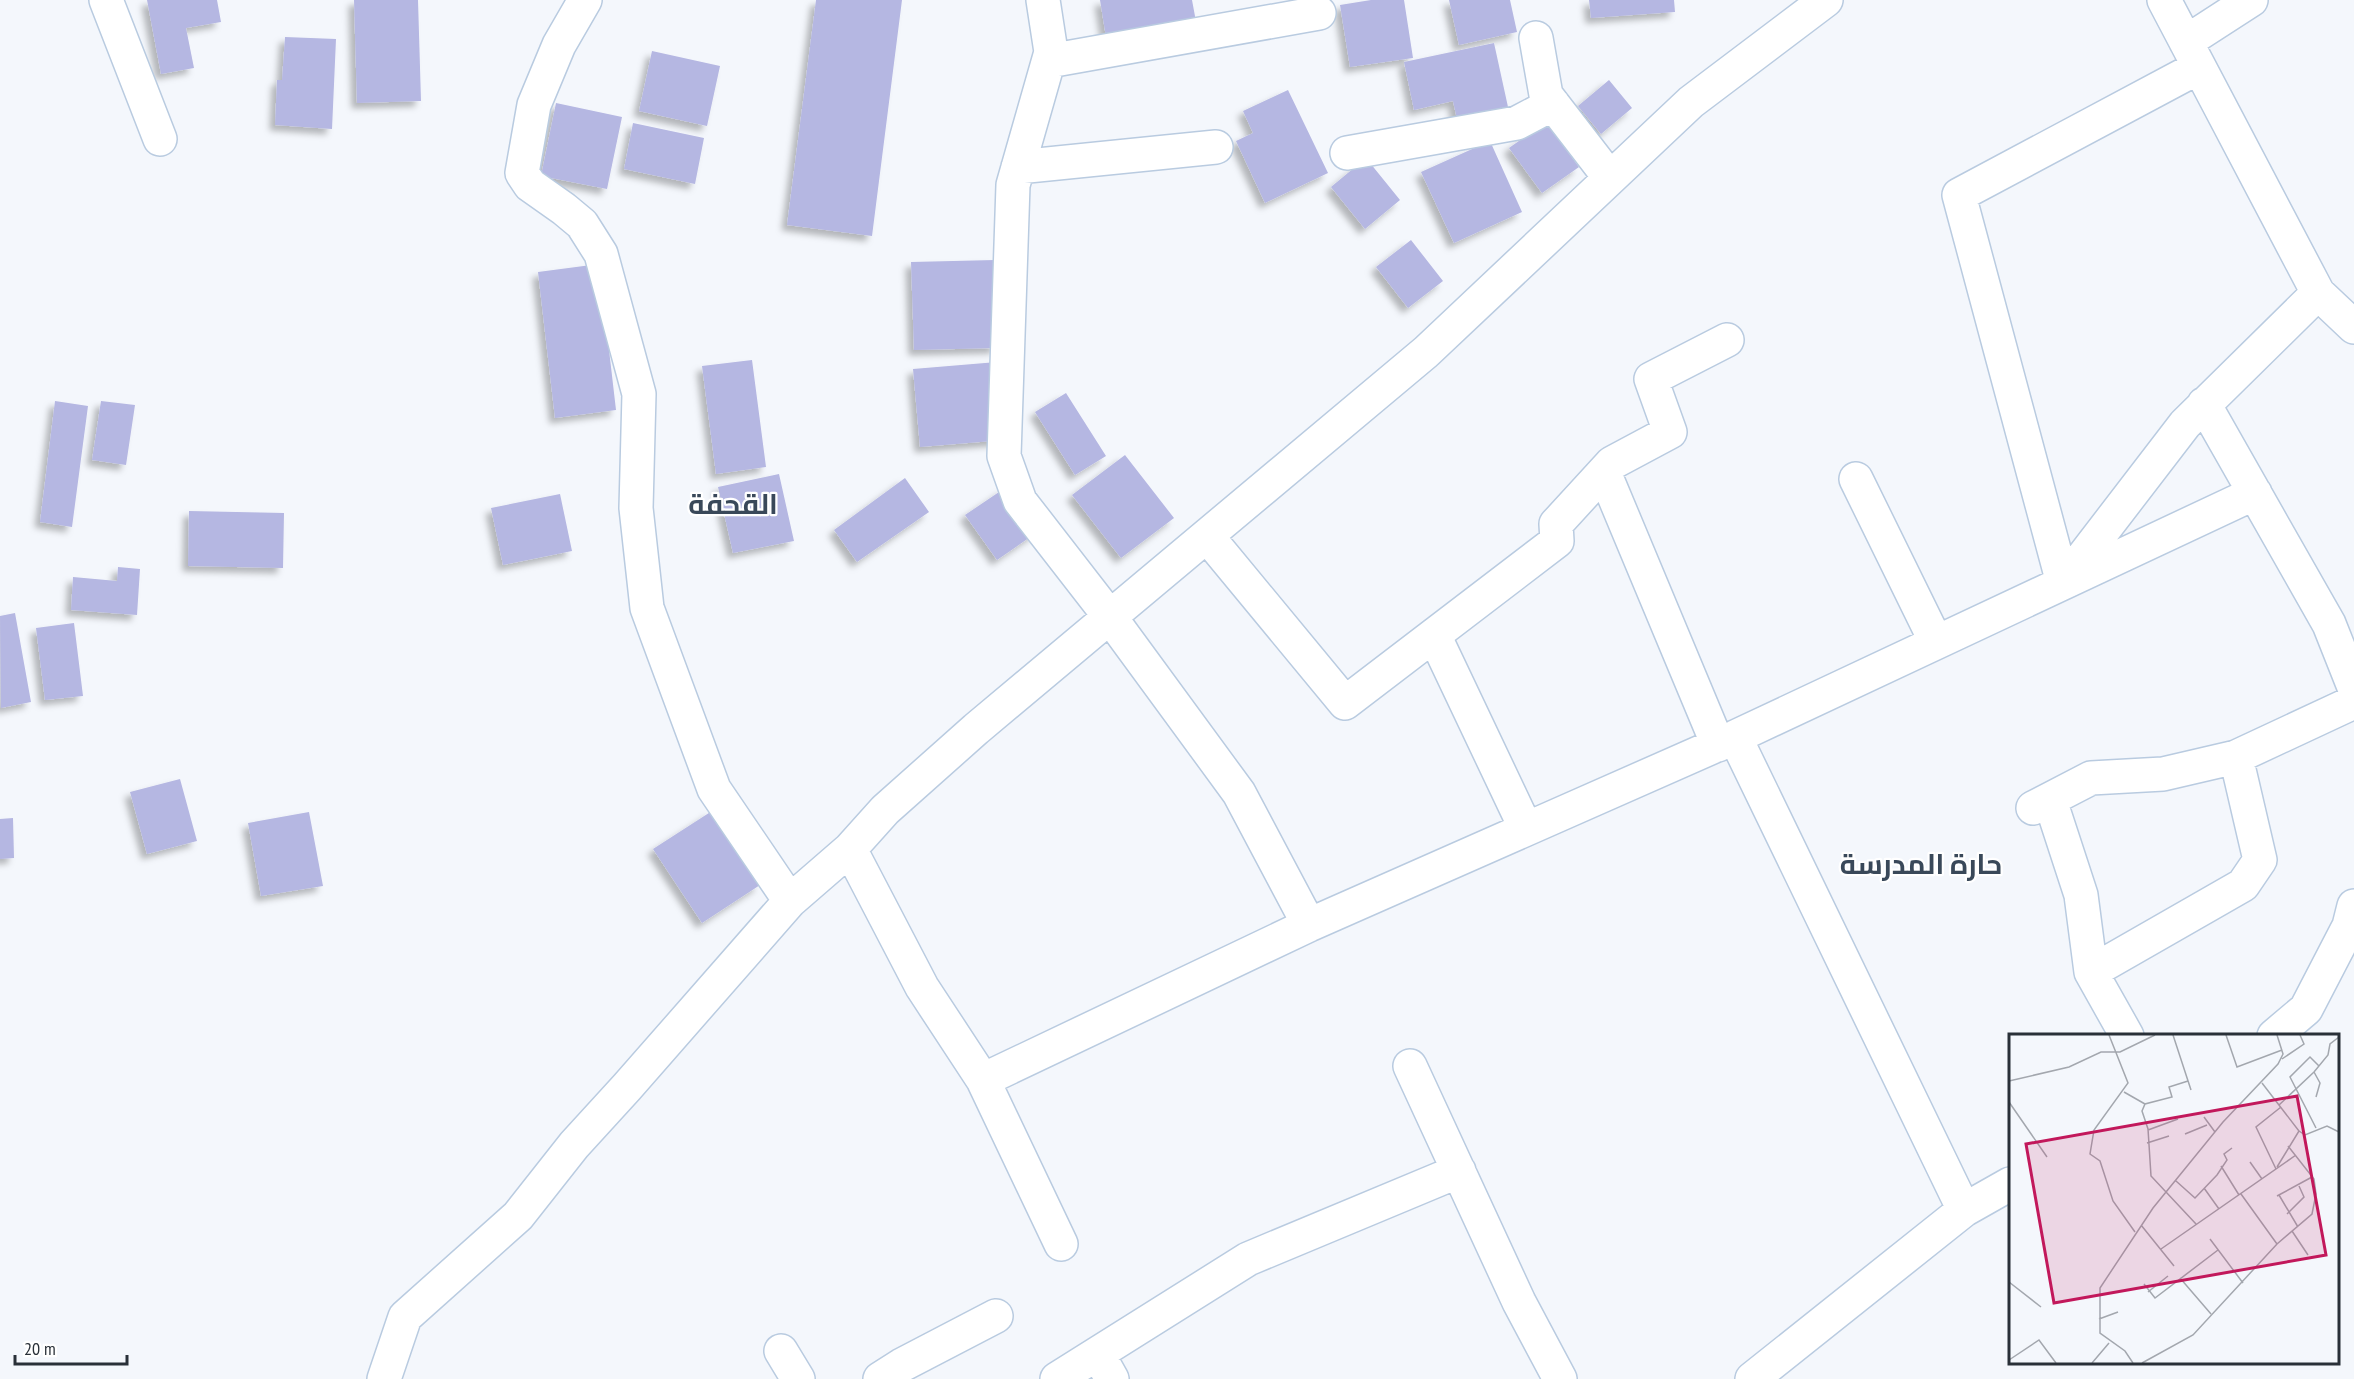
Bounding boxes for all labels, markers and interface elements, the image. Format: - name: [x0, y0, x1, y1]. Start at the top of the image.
- district label: القحفة: [688, 485, 778, 522]
- district label: حارة المدرسة: [1840, 845, 2002, 882]
- inset map: [2009, 1034, 2339, 1364]
- scale bar: [15, 1328, 128, 1366]
- text: 20 m: [24, 1337, 56, 1360]

